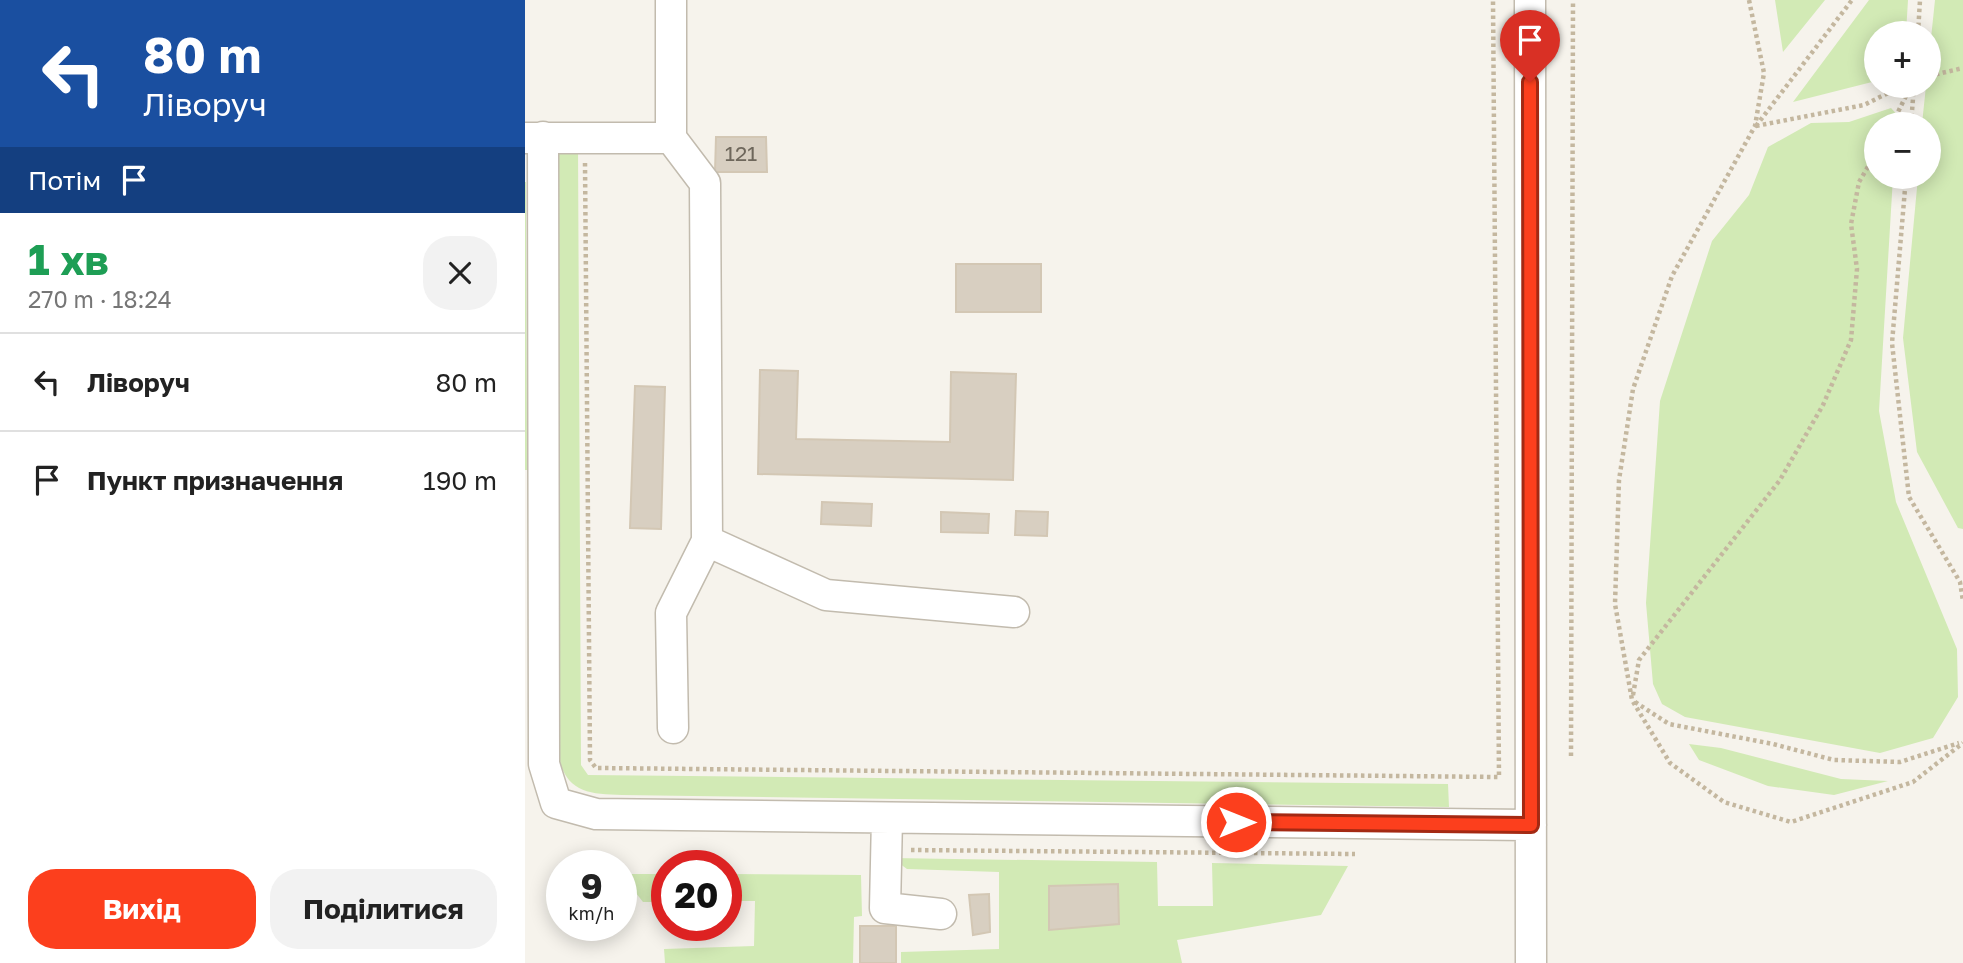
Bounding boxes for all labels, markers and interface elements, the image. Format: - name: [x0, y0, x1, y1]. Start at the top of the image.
- pin: [1500, 10, 1560, 82]
- icon: arrive: [1511, 21, 1549, 59]
- map controls: [1864, 21, 1941, 189]
- button: +: [1864, 21, 1941, 98]
- text: 80 m: [143, 25, 261, 84]
- icon: left: [28, 28, 119, 119]
- text: Ліворуч: [143, 85, 267, 123]
- button: −: [1864, 112, 1941, 189]
- house number: 121: [725, 140, 757, 166]
- icon: arrive: [115, 161, 153, 199]
- text: Потім: [28, 165, 101, 196]
- text: 1 хв: [28, 234, 109, 284]
- button: close: [423, 236, 497, 310]
- text: 270 m · 18:24: [28, 285, 172, 313]
- icon: left: [28, 363, 66, 401]
- text: Ліворуч: [87, 367, 190, 398]
- text: 80 m: [436, 367, 497, 398]
- icon: arrive: [28, 461, 66, 499]
- text: Пункт призначення: [87, 465, 343, 496]
- text: 190 m: [423, 465, 497, 496]
- position arrow: [1199, 785, 1273, 859]
- speed limit sign: 20: [651, 850, 742, 941]
- text: 9: [580, 865, 603, 907]
- button: Вихід: [28, 869, 256, 949]
- button: Поділитися: [270, 869, 497, 949]
- text: km/h: [569, 902, 614, 924]

